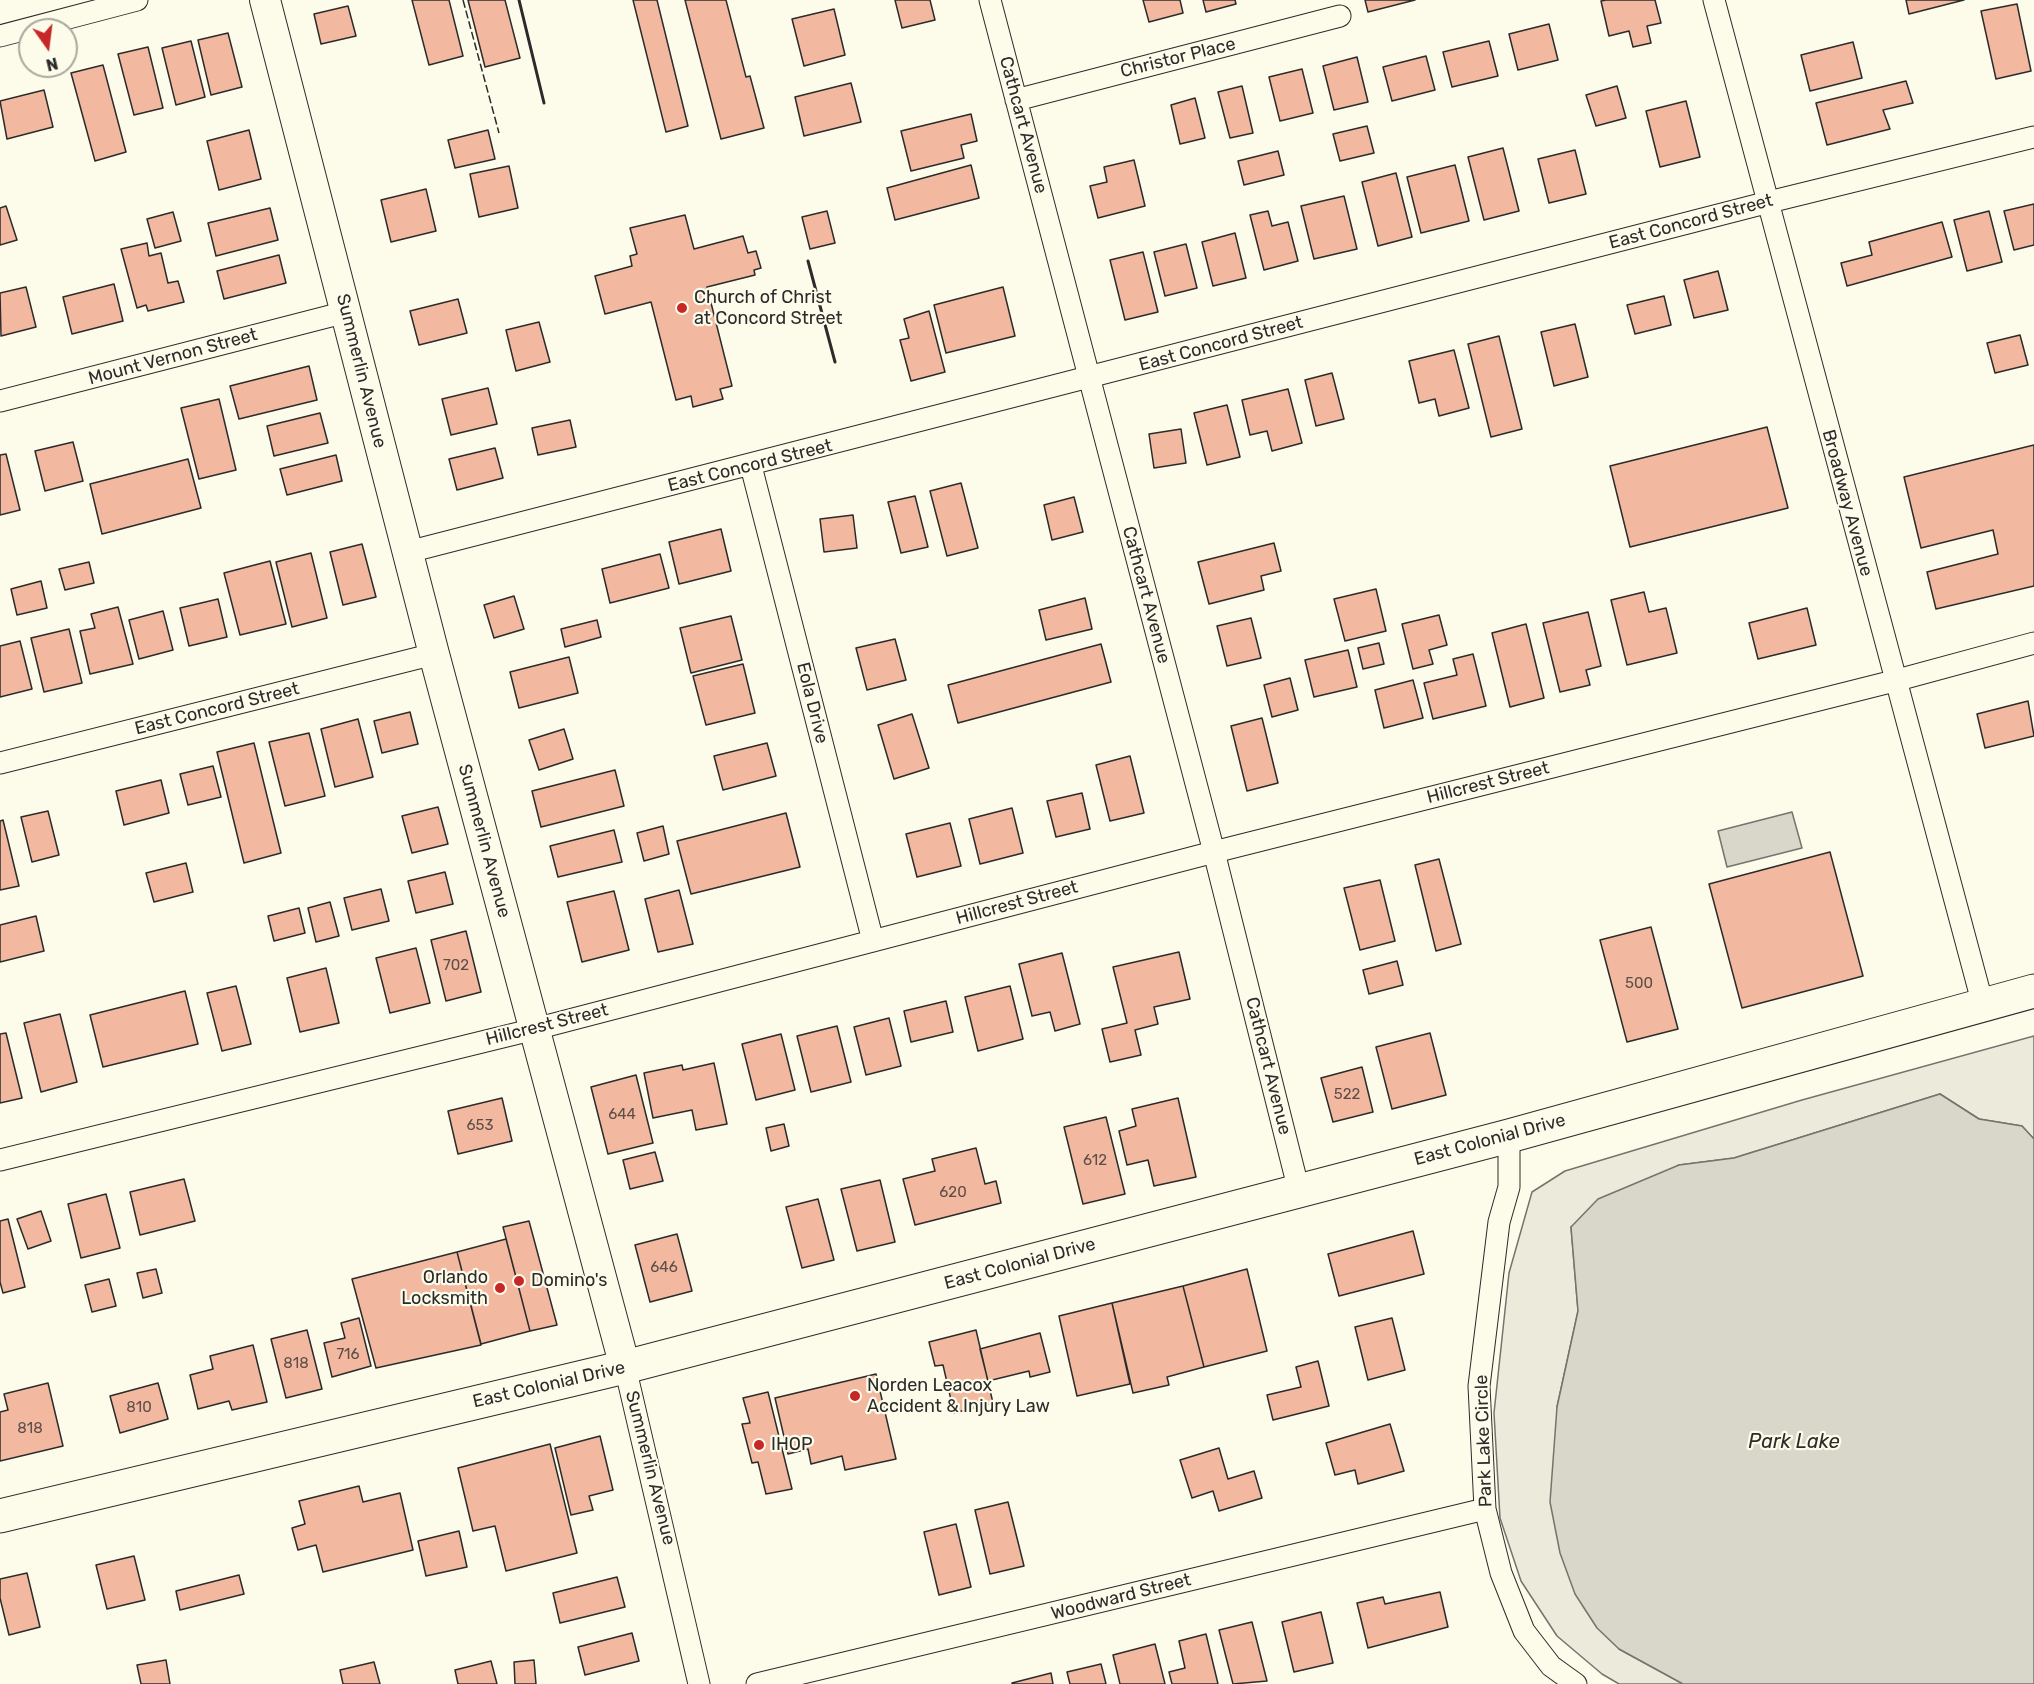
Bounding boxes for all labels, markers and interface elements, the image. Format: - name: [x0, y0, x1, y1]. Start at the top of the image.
- north arrow: [18, 18, 78, 78]
- street label: Christor Place: [1118, 33, 1238, 83]
- text: N: [44, 53, 60, 75]
- street label: Cathcart Avenue: [994, 54, 1052, 196]
- street label: East Concord Street: [1607, 190, 1775, 254]
- place label: Church of Christ at Concord Street: [694, 287, 843, 330]
- street label: Summerlin Avenue: [331, 292, 391, 450]
- marker: Church of Christ at Concord Street: [675, 301, 689, 315]
- street label: East Concord Street: [1137, 312, 1305, 376]
- street label: Mount Vernon Street: [86, 324, 260, 390]
- street label: Broadway Avenue: [1817, 427, 1877, 579]
- street label: East Concord Street: [666, 435, 834, 497]
- street label: Cathcart Avenue: [1117, 524, 1175, 666]
- street label: Eola Drive: [791, 660, 833, 746]
- street label: East Concord Street: [133, 678, 301, 740]
- street label: Hillcrest Street: [1425, 757, 1551, 809]
- street label: Summerlin Avenue: [453, 762, 515, 920]
- street label: Hillcrest Street: [954, 876, 1080, 930]
- house number: 702: [443, 957, 469, 975]
- house number: 500: [1625, 975, 1653, 993]
- street label: Cathcart Avenue: [1240, 995, 1296, 1137]
- street label: Hillcrest Street: [484, 999, 610, 1051]
- house number: 522: [1334, 1086, 1360, 1104]
- house number: 644: [608, 1106, 636, 1124]
- street label: East Colonial Drive: [1412, 1109, 1568, 1171]
- house number: 653: [467, 1117, 493, 1135]
- house number: 612: [1083, 1152, 1107, 1170]
- house number: 620: [939, 1184, 967, 1202]
- street label: East Colonial Drive: [942, 1233, 1098, 1295]
- house number: 646: [650, 1259, 678, 1277]
- place label: Orlando Locksmith: [401, 1267, 488, 1310]
- place label: Domino's: [531, 1270, 608, 1292]
- marker: Domino's: [512, 1274, 526, 1288]
- marker: Orlando Locksmith: [493, 1281, 507, 1295]
- house number: 716: [336, 1346, 360, 1364]
- house number: 818: [283, 1355, 309, 1373]
- street label: East Colonial Drive: [471, 1357, 627, 1413]
- street label: Park Lake Circle: [1471, 1374, 1497, 1508]
- place label: Norden Leacox Accident & Injury Law: [867, 1375, 1050, 1418]
- street label: Summerlin Avenue: [620, 1389, 680, 1547]
- marker: Norden Leacox Accident & Injury Law: [848, 1389, 862, 1403]
- house number: 810: [126, 1399, 152, 1417]
- house number: 818: [17, 1420, 43, 1438]
- water label: Park Lake: [1748, 1430, 1840, 1454]
- place label: IHOP: [771, 1434, 813, 1456]
- marker: IHOP: [752, 1438, 766, 1452]
- street label: Woodward Street: [1049, 1569, 1193, 1625]

